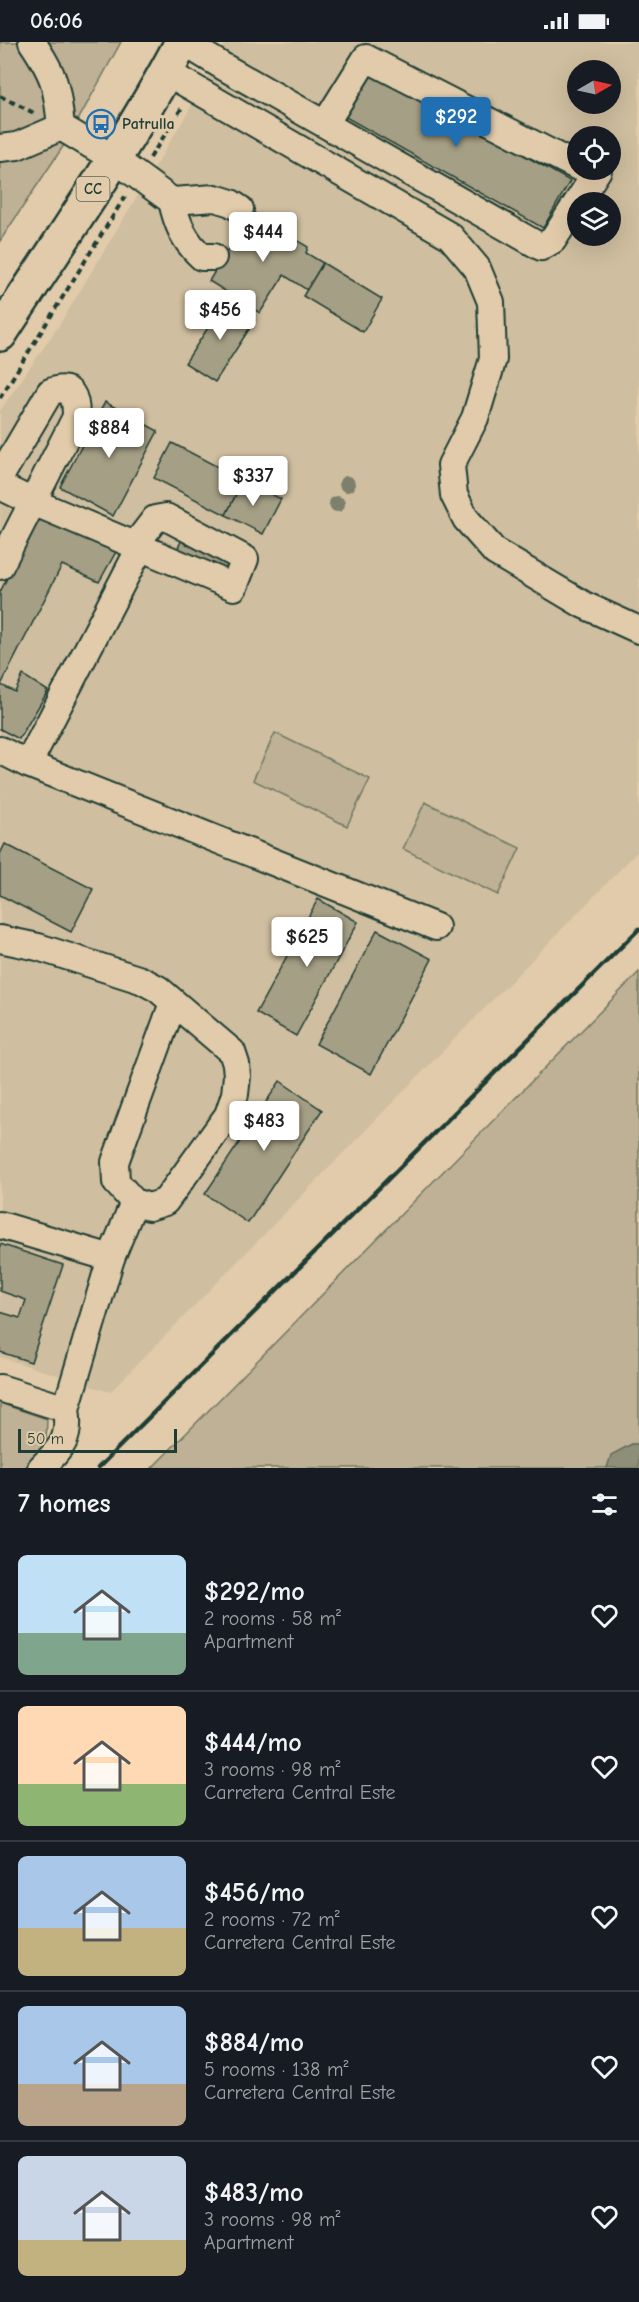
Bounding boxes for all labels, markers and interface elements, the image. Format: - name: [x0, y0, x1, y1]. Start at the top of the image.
- text: 06:06: [30, 8, 83, 34]
- north arrow: [567, 60, 621, 114]
- map controls: [567, 60, 621, 246]
- pin: $292: [420, 97, 492, 148]
- text: $292: [435, 105, 477, 128]
- bus stop icon: Patrulla: [85, 108, 117, 140]
- place label: Patrulla: [122, 115, 175, 133]
- button: locate: [567, 126, 621, 180]
- road number: CC: [76, 177, 110, 201]
- button: layers: [567, 192, 621, 246]
- pin: $444: [227, 212, 299, 263]
- text: $444: [243, 220, 283, 243]
- pin: $456: [184, 290, 256, 341]
- text: $456: [199, 298, 241, 321]
- pin: $884: [73, 408, 145, 459]
- text: $884: [88, 416, 130, 439]
- pin: $337: [217, 456, 289, 507]
- text: $337: [233, 464, 273, 487]
- pin: $625: [271, 917, 343, 968]
- text: $625: [285, 925, 329, 948]
- pin: $483: [228, 1101, 300, 1152]
- text: $483: [243, 1109, 285, 1132]
- scale bar: [18, 1426, 177, 1454]
- text: 50 m: [27, 1430, 64, 1448]
- icon: filters: [588, 1488, 621, 1521]
- text: 7 homes: [18, 1489, 111, 1519]
- text: $292/mo: [204, 1577, 305, 1607]
- icon: home: [66, 1579, 138, 1651]
- icon: heart: [588, 1599, 621, 1632]
- text: 2 rooms · 58 m²: [204, 1607, 341, 1630]
- text: Apartment: [204, 1630, 294, 1653]
- text: $444/mo: [204, 1728, 302, 1758]
- icon: home: [66, 1730, 138, 1802]
- icon: heart: [588, 1750, 621, 1783]
- text: 3 rooms · 98 m²: [204, 1758, 340, 1781]
- text: Carretera Central Este: [204, 1781, 395, 1804]
- text: $456/mo: [204, 1878, 305, 1908]
- icon: home: [66, 1880, 138, 1952]
- icon: heart: [588, 1900, 621, 1933]
- text: 2 rooms · 72 m²: [204, 1908, 340, 1931]
- text: Carretera Central Este: [204, 1931, 395, 1954]
- text: $884/mo: [204, 2028, 304, 2058]
- icon: home: [66, 2030, 138, 2102]
- icon: heart: [588, 2050, 621, 2083]
- text: 5 rooms · 138 m²: [204, 2058, 349, 2081]
- text: Carretera Central Este: [204, 2081, 395, 2104]
- text: $483/mo: [204, 2178, 304, 2208]
- icon: home: [66, 2180, 138, 2252]
- icon: heart: [588, 2200, 621, 2233]
- text: 3 rooms · 98 m²: [204, 2208, 340, 2231]
- text: Apartment: [204, 2231, 294, 2254]

